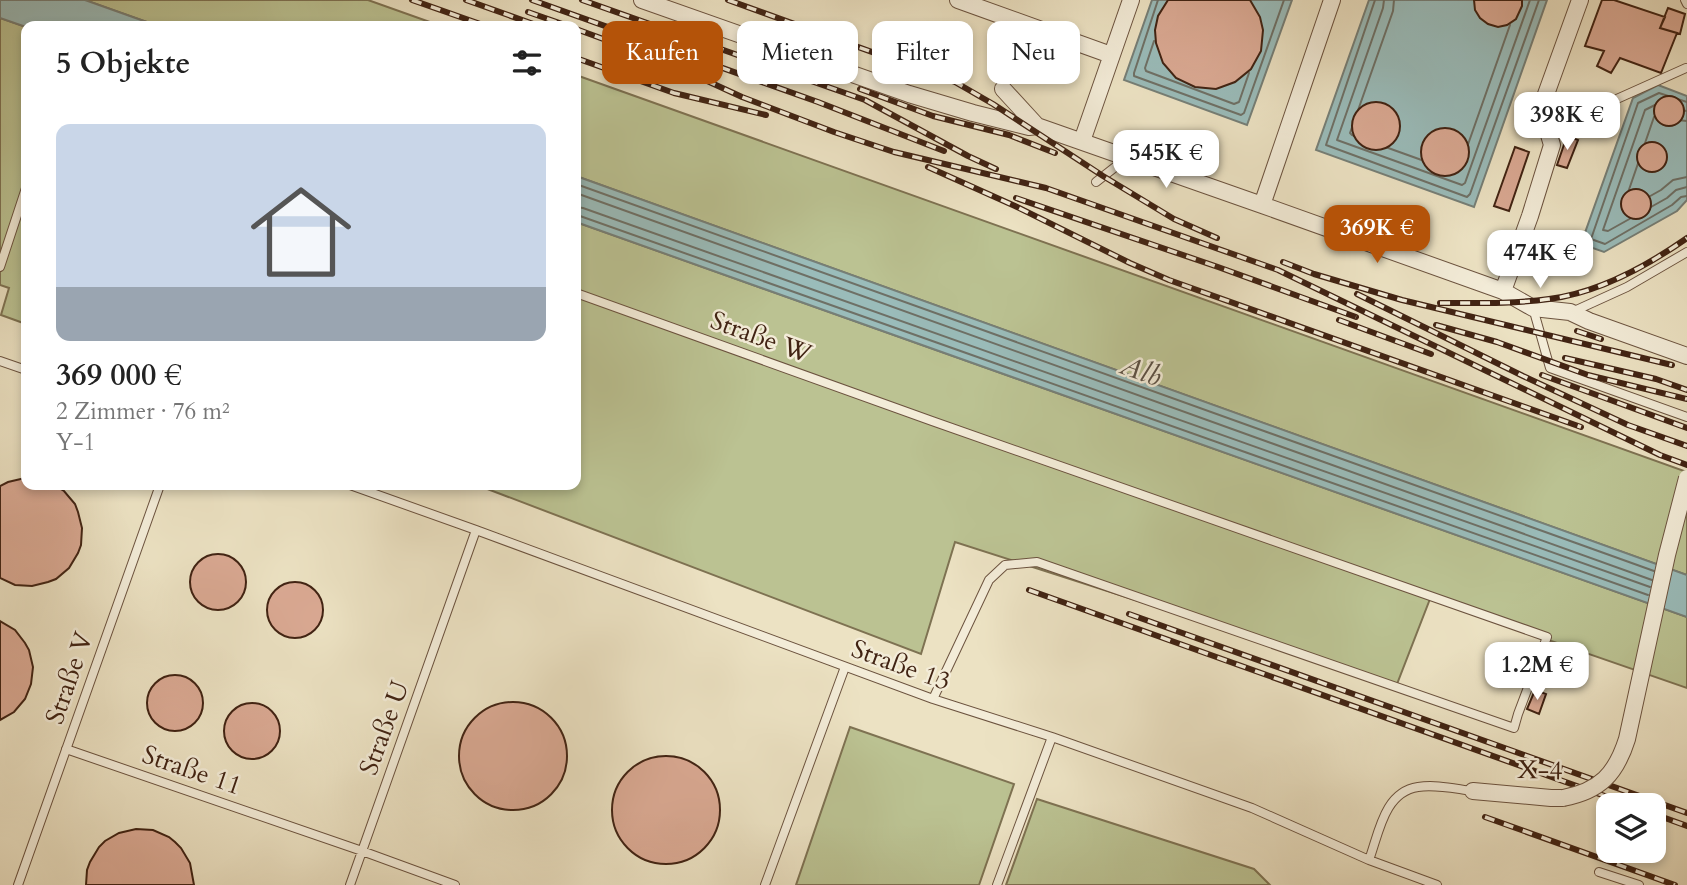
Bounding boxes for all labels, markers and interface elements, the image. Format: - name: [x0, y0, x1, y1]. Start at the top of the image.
- chip: Kaufen: [602, 21, 723, 84]
- chip: Mieten: [737, 21, 858, 84]
- chip: Filter: [872, 21, 973, 84]
- chip: Neu: [987, 21, 1080, 84]
- text: 5 Objekte: [56, 43, 190, 84]
- icon: filters: [508, 44, 546, 82]
- pin: 398K €: [1510, 92, 1624, 152]
- text: 398K €: [1530, 99, 1604, 130]
- pin: 545K €: [1109, 130, 1223, 190]
- text: 545K €: [1129, 137, 1203, 168]
- icon: home: [238, 169, 364, 295]
- pin: 369K €: [1320, 205, 1434, 265]
- text: 369K €: [1340, 212, 1414, 243]
- pin: 474K €: [1483, 230, 1597, 290]
- text: 474K €: [1503, 237, 1577, 268]
- street label: Straße W: [706, 303, 817, 371]
- water label: Alb: [1114, 346, 1167, 396]
- text: 369 000 €: [56, 355, 182, 396]
- text: 2 Zimmer · 76 m²: [56, 396, 230, 427]
- text: Y-1: [56, 427, 95, 458]
- street label: Straße V: [37, 626, 101, 729]
- street label: Straße 13: [847, 631, 955, 699]
- pin: 1.2M €: [1480, 642, 1594, 702]
- text: 1.2M €: [1501, 649, 1573, 680]
- street label: Straße U: [351, 676, 417, 780]
- street label: Straße 11: [138, 737, 246, 803]
- street label: X-4: [1517, 752, 1563, 788]
- map controls: [1596, 793, 1666, 863]
- button: layers: [1596, 793, 1666, 863]

